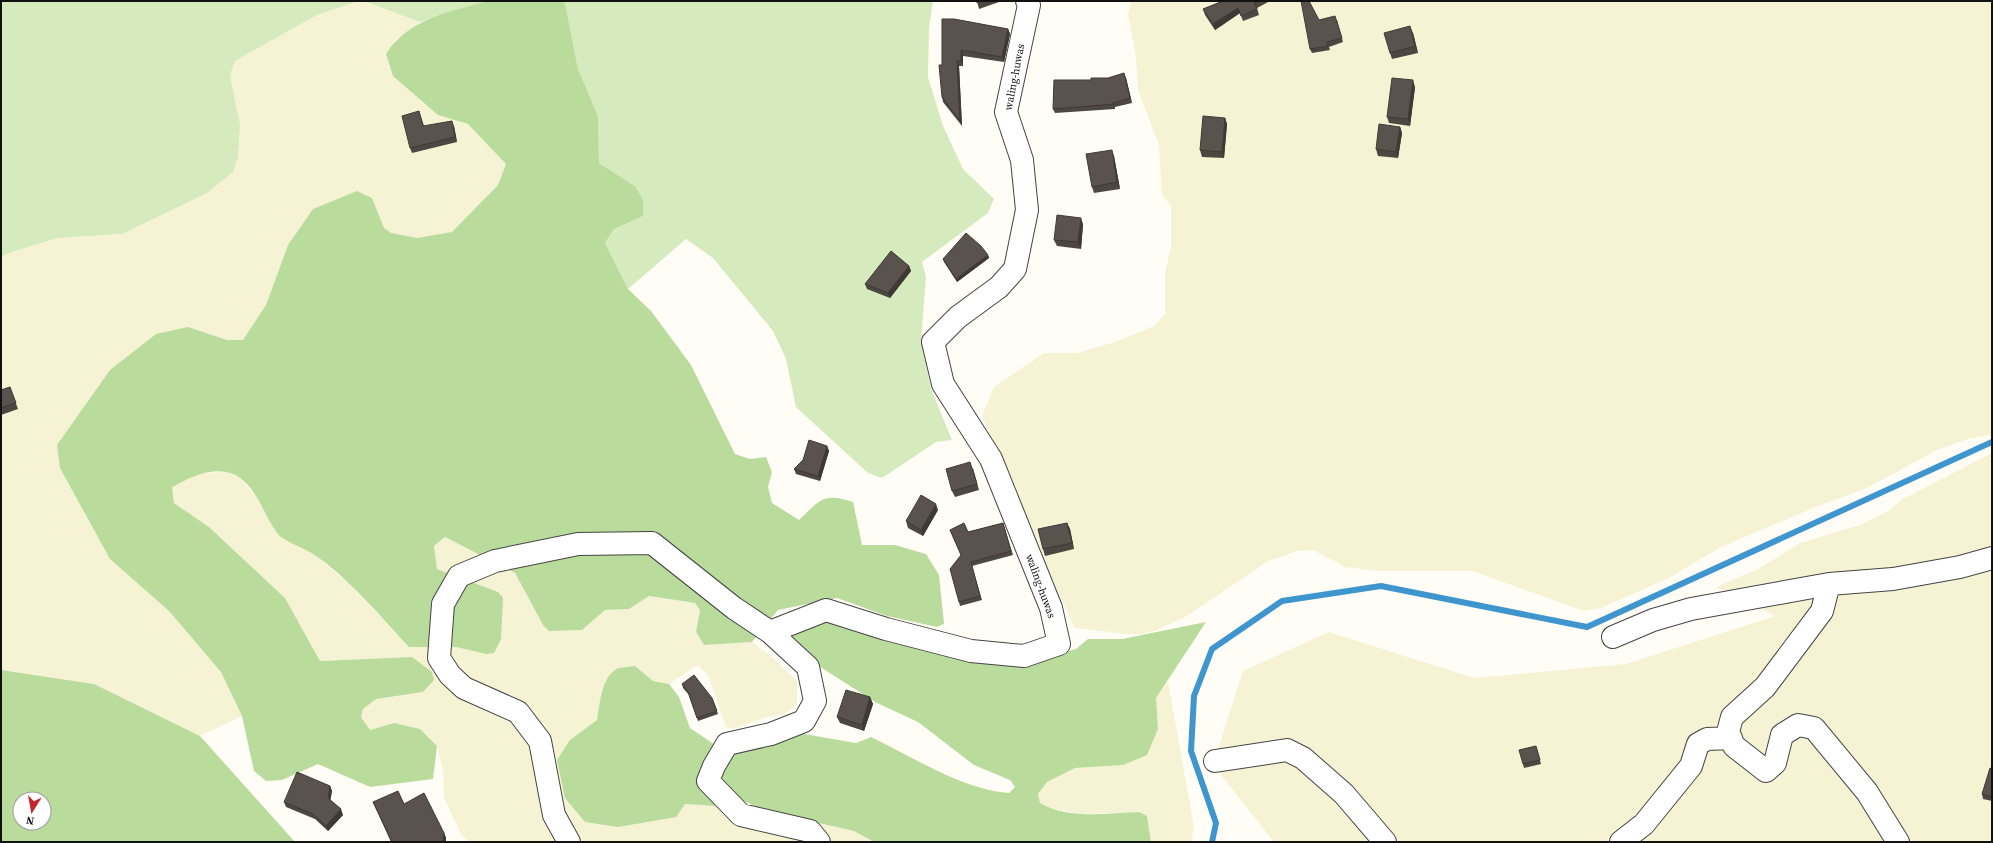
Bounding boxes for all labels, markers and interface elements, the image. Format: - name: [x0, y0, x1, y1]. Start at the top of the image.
- street label: waling-huwas: [1001, 42, 1028, 112]
- street label: waling-huwas: [1022, 552, 1059, 621]
- north arrow: [12, 791, 52, 831]
- text: N: [25, 812, 36, 828]

